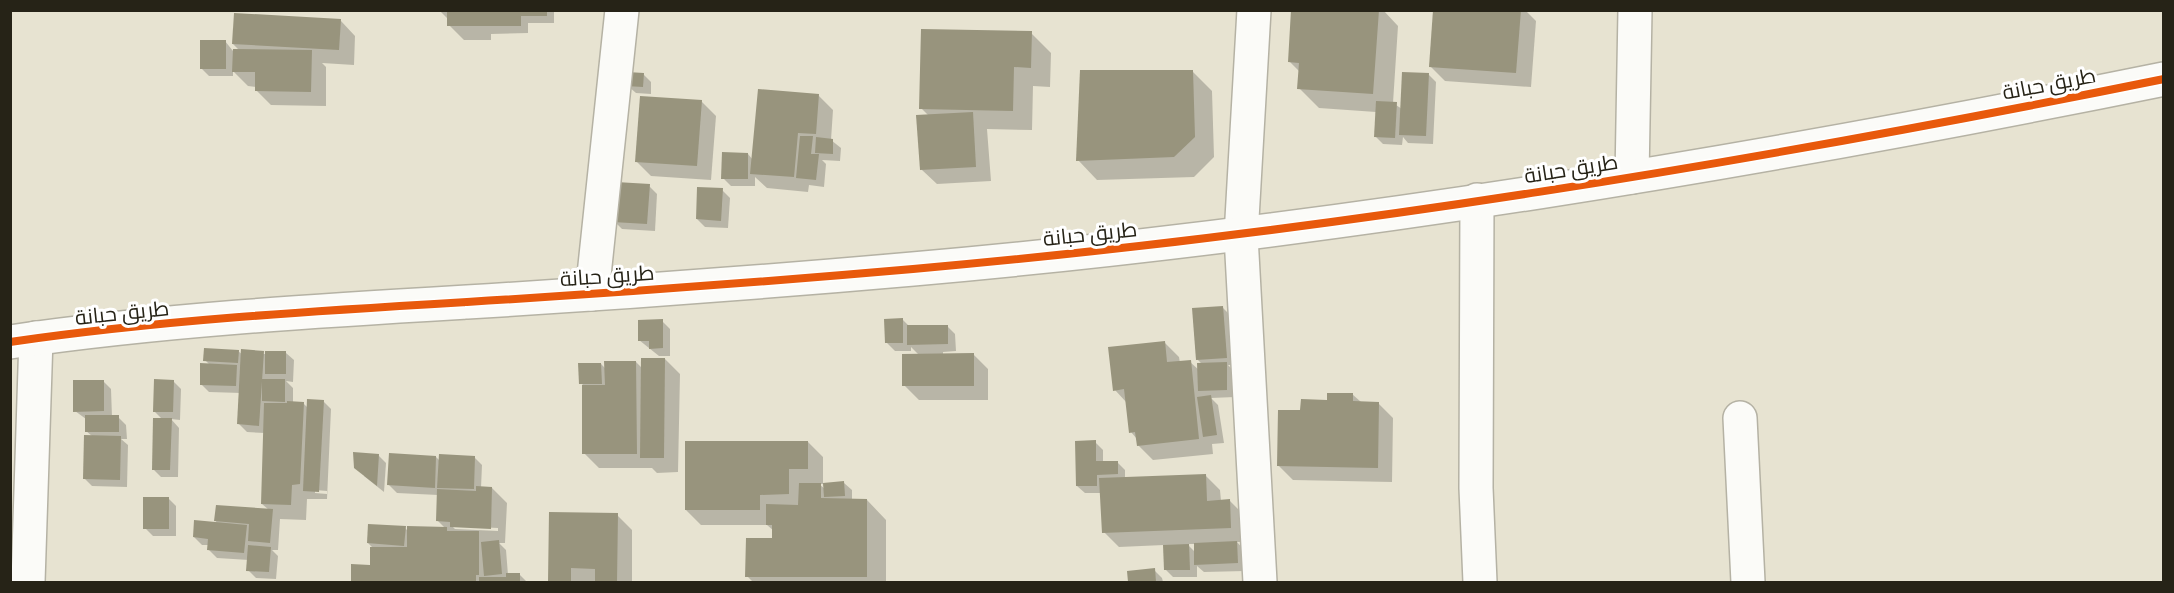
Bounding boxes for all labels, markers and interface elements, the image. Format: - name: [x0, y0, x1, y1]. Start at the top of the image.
- street label: طريق حبانة: [2000, 62, 2098, 106]
- street label: طريق حبانة: [1522, 149, 1620, 189]
- street label: طريق حبانة: [1042, 216, 1138, 252]
- street label: طريق حبانة: [559, 260, 655, 292]
- street label: طريق حبانة: [74, 295, 170, 331]

